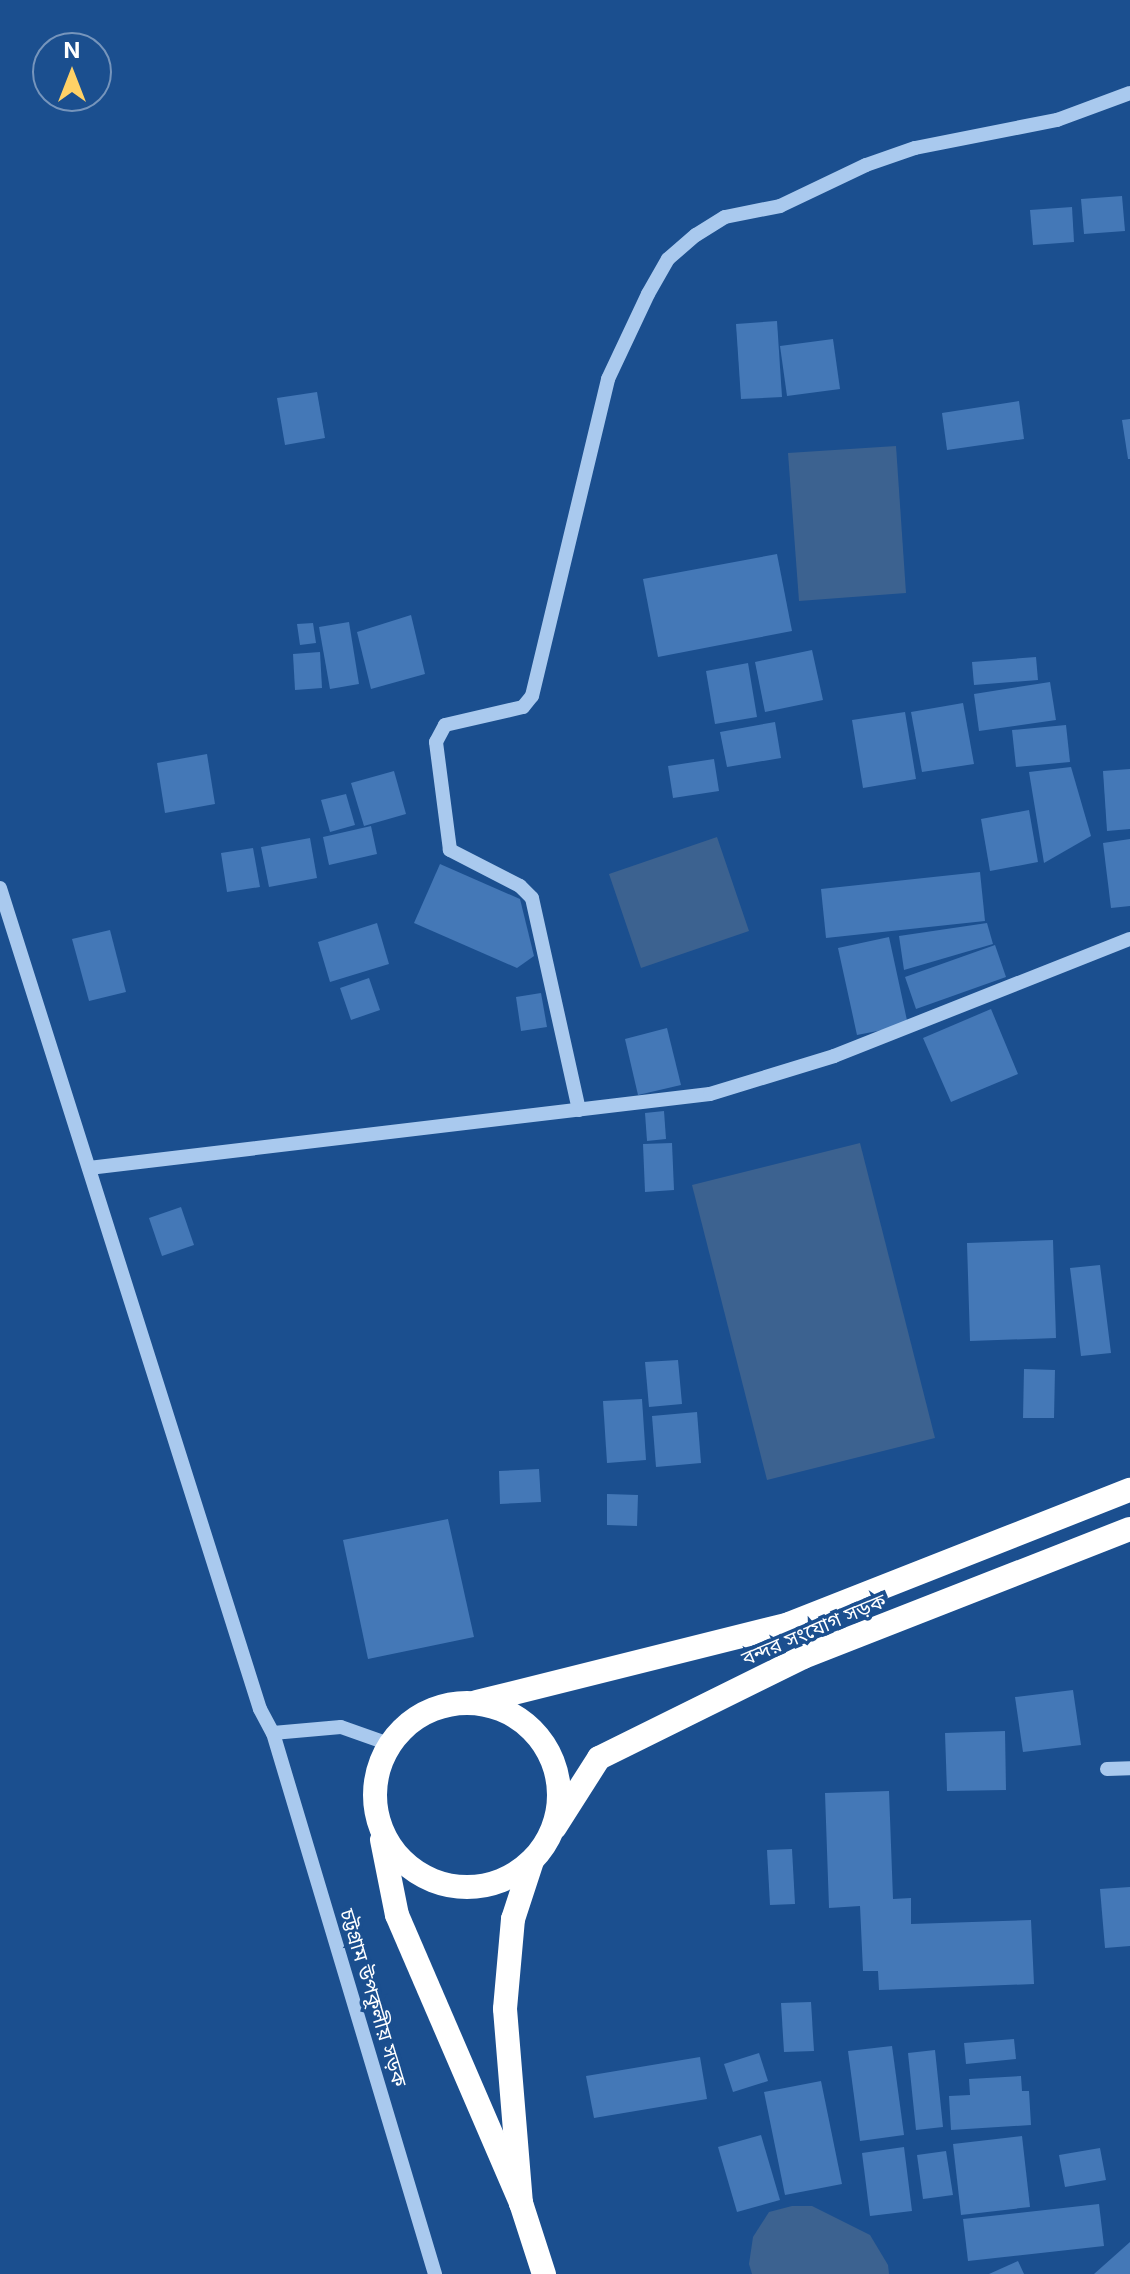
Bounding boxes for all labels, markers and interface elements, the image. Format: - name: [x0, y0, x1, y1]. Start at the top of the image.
- north arrow: [32, 32, 112, 112]
- text: N: [64, 37, 80, 63]
- street label: বন্দর সংযোগ সড়ক: [738, 1589, 890, 1671]
- street label: চট্টগ্রাম উপকূলীয় সড়ক: [335, 1906, 411, 2090]

